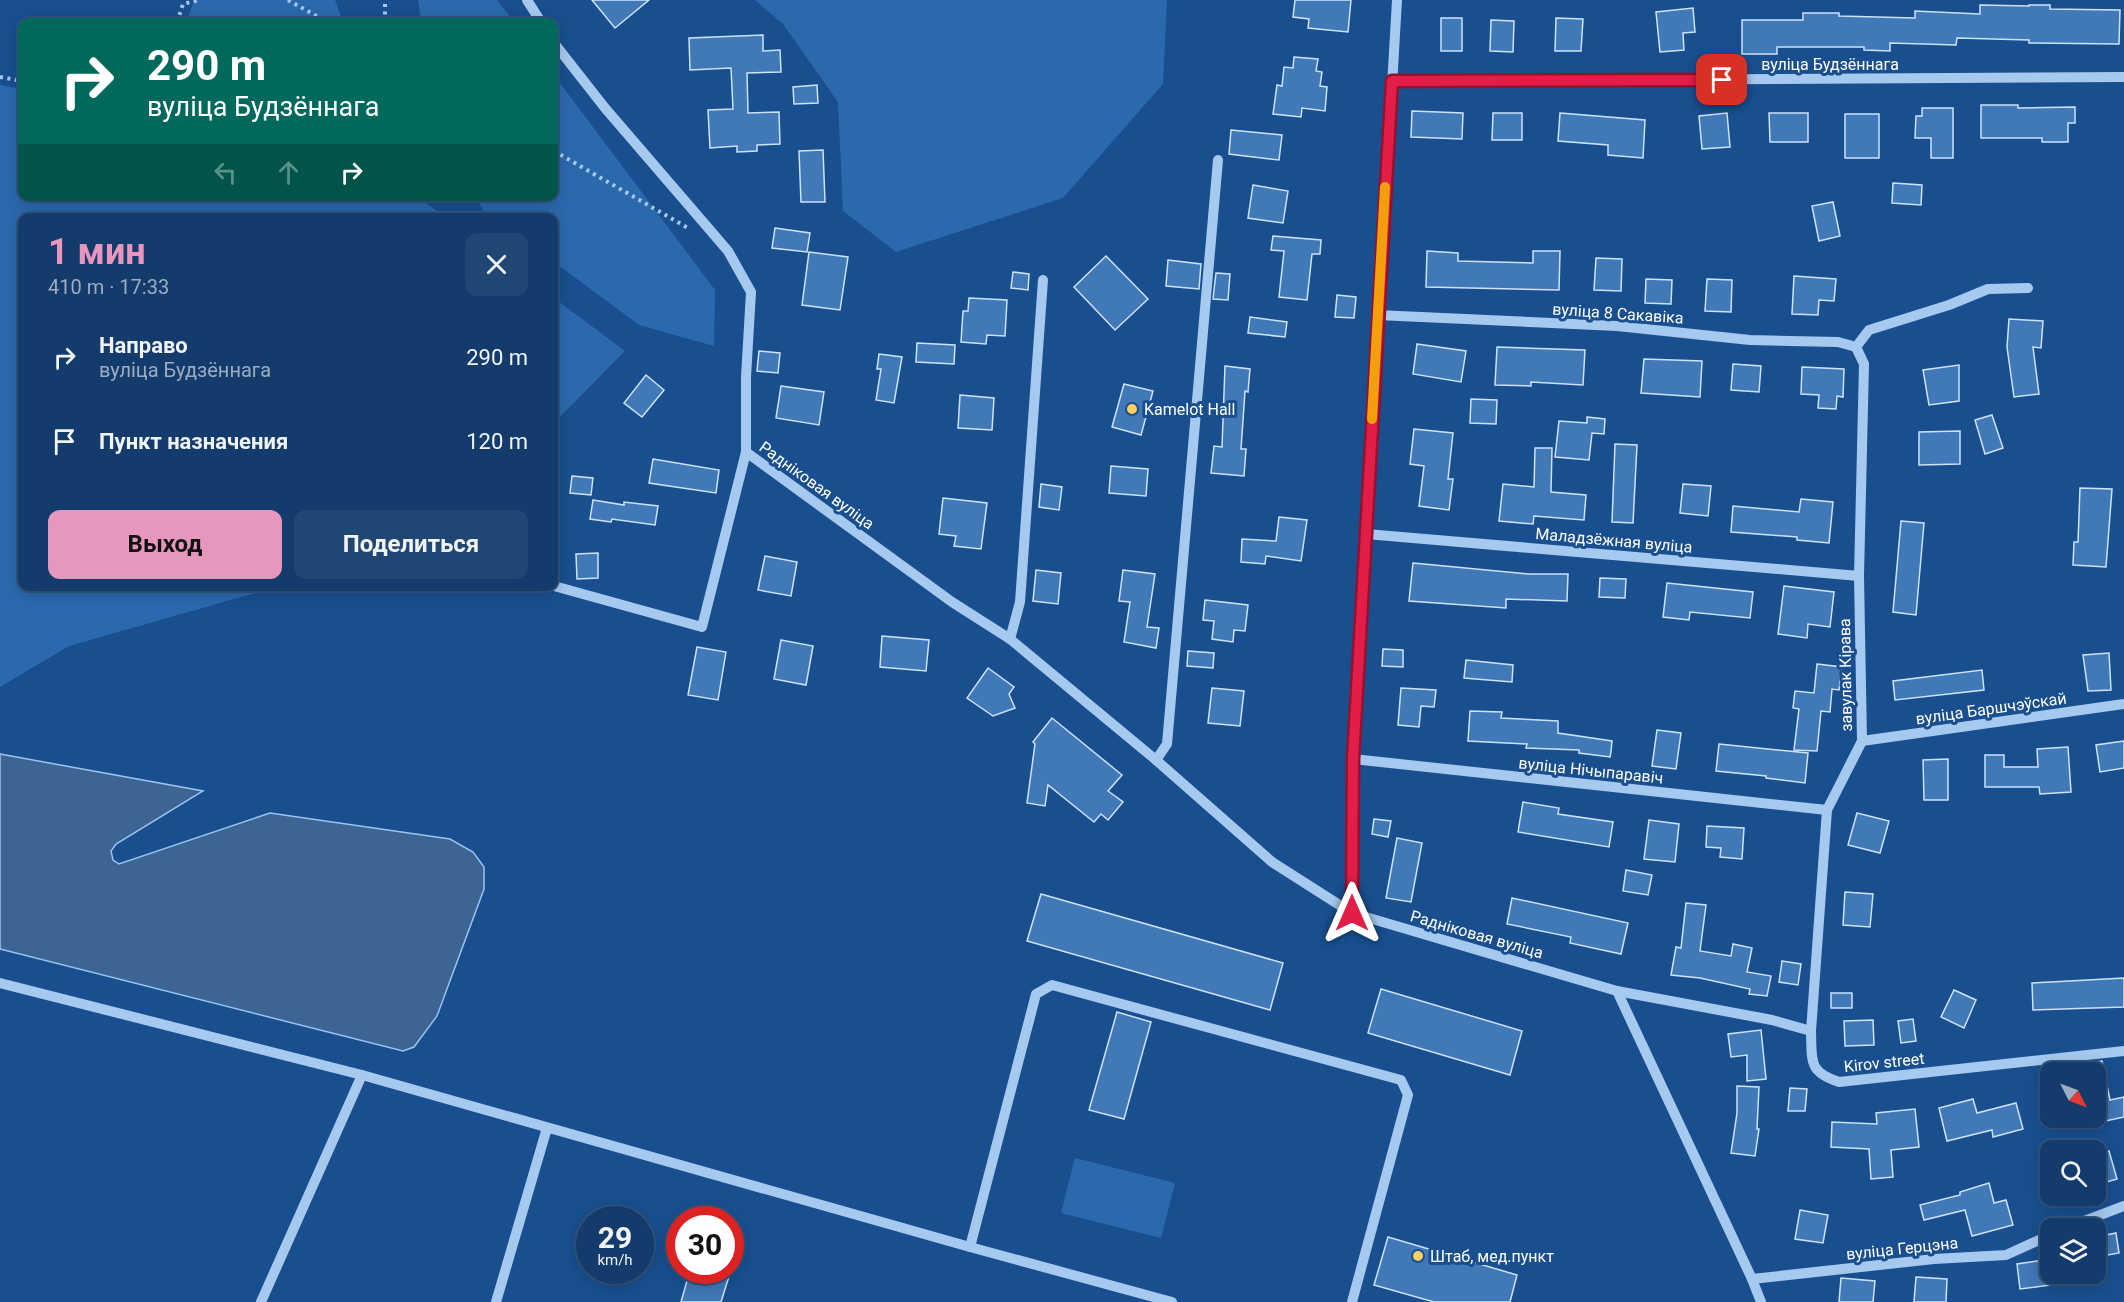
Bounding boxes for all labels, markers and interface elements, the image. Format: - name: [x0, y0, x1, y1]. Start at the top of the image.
- text: 290 m: [147, 41, 266, 90]
- icon: right: [48, 42, 126, 120]
- pin: [1696, 54, 1747, 105]
- street label: вуліца Будзённага: [1761, 55, 1899, 74]
- icon: arrive: [1705, 63, 1738, 96]
- text: вуліца Будзённага: [147, 91, 379, 123]
- icon: left: [209, 156, 242, 189]
- icon: ahead: [272, 156, 305, 189]
- icon: right: [335, 156, 368, 189]
- text: 1 мин: [48, 231, 146, 273]
- button: close: [465, 233, 528, 296]
- text: 410 m · 17:33: [48, 275, 169, 299]
- street label: вуліца 8 Сакавіка: [1552, 299, 1684, 328]
- text: Направо: [99, 333, 188, 358]
- icon: right: [48, 341, 81, 374]
- text: 290 m: [466, 345, 528, 370]
- text: вуліца Будзённага: [99, 358, 271, 382]
- place label: Kamelot Hall: [1144, 400, 1235, 419]
- marker: Kamelot Hall: [1125, 402, 1139, 416]
- icon: arrive: [48, 425, 81, 458]
- text: Пункт назначения: [99, 429, 288, 454]
- text: 120 m: [466, 429, 528, 454]
- street label: Радніковая вуліца: [756, 437, 878, 533]
- button: Выход: [48, 510, 282, 579]
- button: Поделиться: [294, 510, 528, 579]
- street label: Маладзёжная вуліца: [1535, 524, 1693, 557]
- street label: завулак Кірава: [1835, 618, 1856, 732]
- street label: вуліца Баршчэўскай: [1914, 689, 2068, 728]
- street label: вуліца Нічыпаравіч: [1518, 753, 1664, 788]
- position arrow: [1320, 881, 1384, 945]
- street label: Радніковая вуліца: [1408, 906, 1545, 963]
- street label: Kirov street: [1843, 1049, 1925, 1076]
- north arrow: [2040, 1062, 2106, 1128]
- map controls: [2040, 1062, 2106, 1284]
- button: search: [2040, 1140, 2106, 1206]
- speed limit sign: 30: [666, 1206, 744, 1284]
- button: layers: [2040, 1218, 2106, 1284]
- text: 29: [598, 1220, 632, 1255]
- street label: вуліца Герцэна: [1845, 1233, 1959, 1264]
- place label: Штаб, мeд.пункт: [1430, 1247, 1554, 1266]
- marker: Штаб, мeд.пункт: [1411, 1249, 1425, 1263]
- text: km/h: [597, 1251, 633, 1269]

